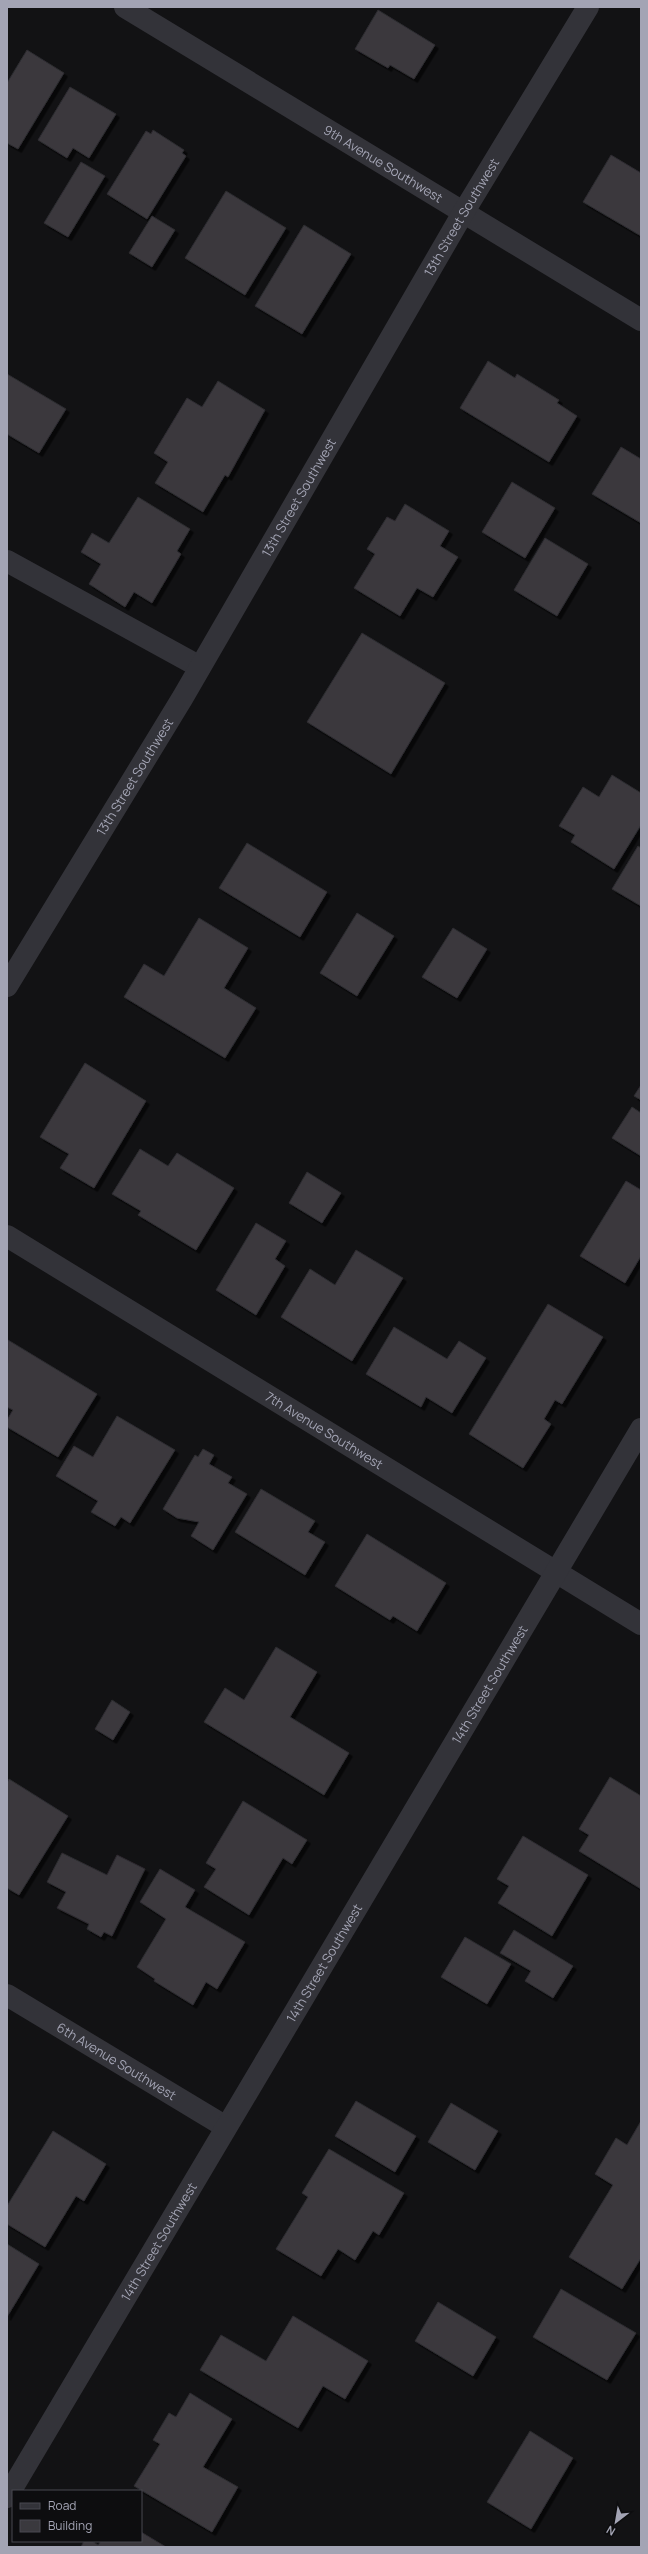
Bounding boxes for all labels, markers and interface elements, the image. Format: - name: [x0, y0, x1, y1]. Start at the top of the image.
- street label: 9th Avenue Southwest: [320, 121, 446, 207]
- street label: 13th Street Southwest: [419, 155, 503, 280]
- street label: 13th Street Southwest: [257, 435, 340, 560]
- street label: 13th Street Southwest: [92, 715, 177, 839]
- street label: 7th Avenue Southwest: [262, 1387, 387, 1473]
- street label: 14th Street Southwest: [447, 1622, 532, 1747]
- street label: 14th Street Southwest: [282, 1900, 366, 2026]
- street label: 6th Avenue Southwest: [53, 2018, 180, 2104]
- street label: 14th Street Southwest: [116, 2179, 201, 2304]
- legend: [12, 2490, 142, 2542]
- text: Road: [48, 2497, 76, 2514]
- north arrow: [596, 2502, 636, 2542]
- text: Building: [48, 2517, 92, 2534]
- text: N: [603, 2522, 618, 2539]

